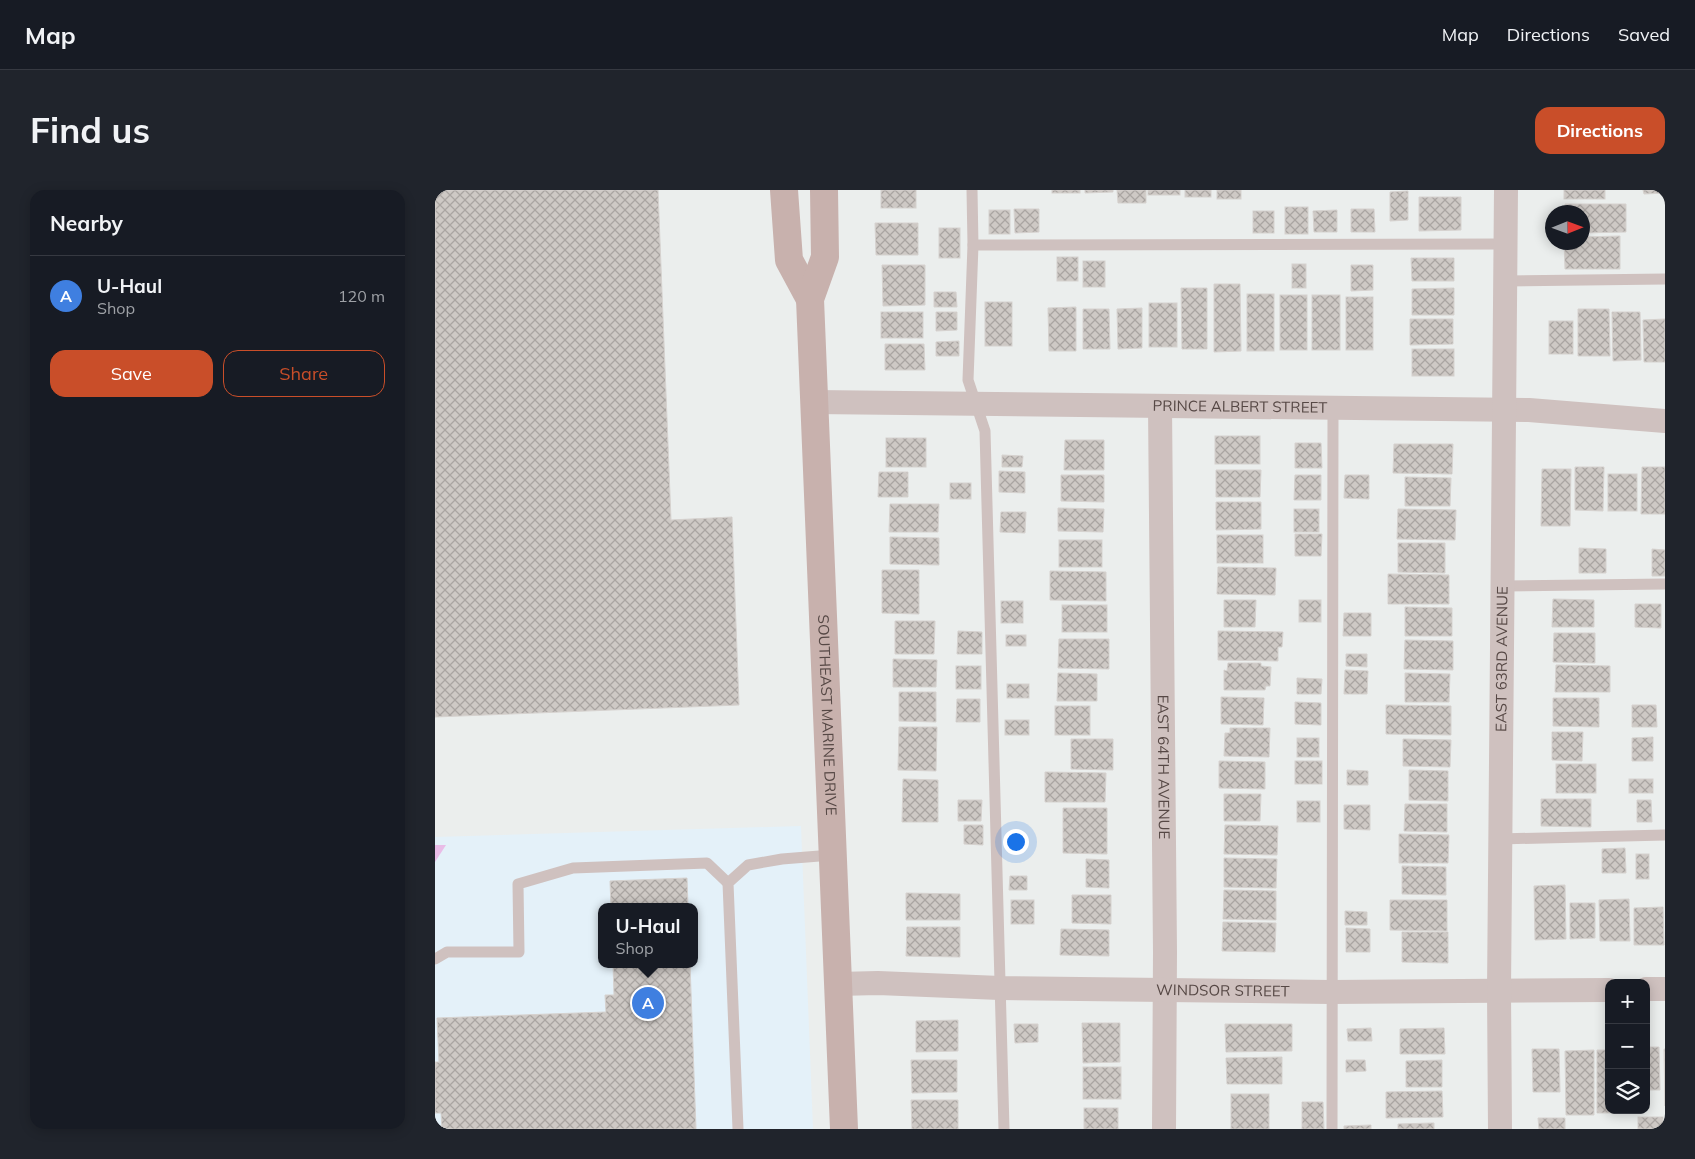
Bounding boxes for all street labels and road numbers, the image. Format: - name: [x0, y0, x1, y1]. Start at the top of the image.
- street label: PRINCE ALBERT STREET: [1153, 396, 1327, 417]
- street label: EAST 63RD AVENUE: [1491, 586, 1512, 732]
- street label: SOUTHEAST MARINE DRIVE: [814, 614, 841, 816]
- street label: EAST 64TH AVENUE: [1154, 695, 1174, 840]
- street label: WINDSOR STREET: [1156, 980, 1290, 1000]

